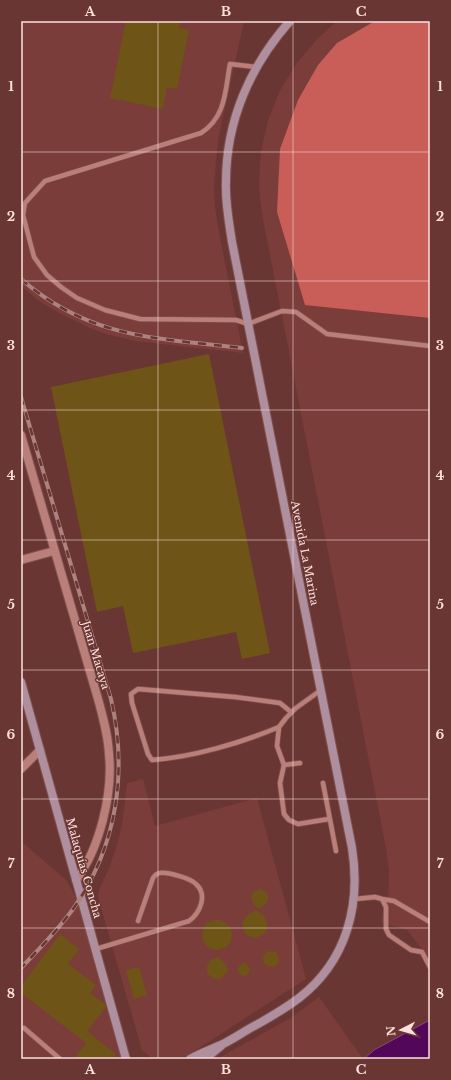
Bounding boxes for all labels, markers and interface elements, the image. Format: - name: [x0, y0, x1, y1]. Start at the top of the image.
- text: A: [84, 3, 96, 20]
- text: B: [221, 3, 231, 20]
- text: C: [356, 3, 367, 20]
- text: 1: [8, 78, 14, 95]
- text: 1: [437, 78, 443, 95]
- text: 2: [7, 208, 15, 225]
- text: 2: [436, 208, 444, 225]
- text: 3: [7, 337, 15, 354]
- text: 3: [436, 337, 444, 354]
- text: 4: [7, 467, 16, 484]
- text: 4: [436, 467, 445, 484]
- street label: Avenida La Marina: [288, 498, 322, 607]
- text: 5: [7, 596, 15, 613]
- text: 5: [436, 596, 444, 613]
- street label: Juan Macaya: [78, 617, 113, 692]
- text: 6: [7, 726, 16, 743]
- text: 6: [436, 726, 445, 743]
- street label: Malaquías Concha: [63, 816, 105, 921]
- text: 7: [8, 855, 15, 872]
- text: 7: [437, 855, 444, 872]
- text: 8: [7, 985, 15, 1002]
- text: 8: [436, 985, 444, 1002]
- north arrow: [381, 1010, 421, 1050]
- text: N: [383, 1025, 399, 1037]
- text: A: [84, 1061, 96, 1078]
- text: B: [221, 1061, 231, 1078]
- text: C: [356, 1061, 367, 1078]

